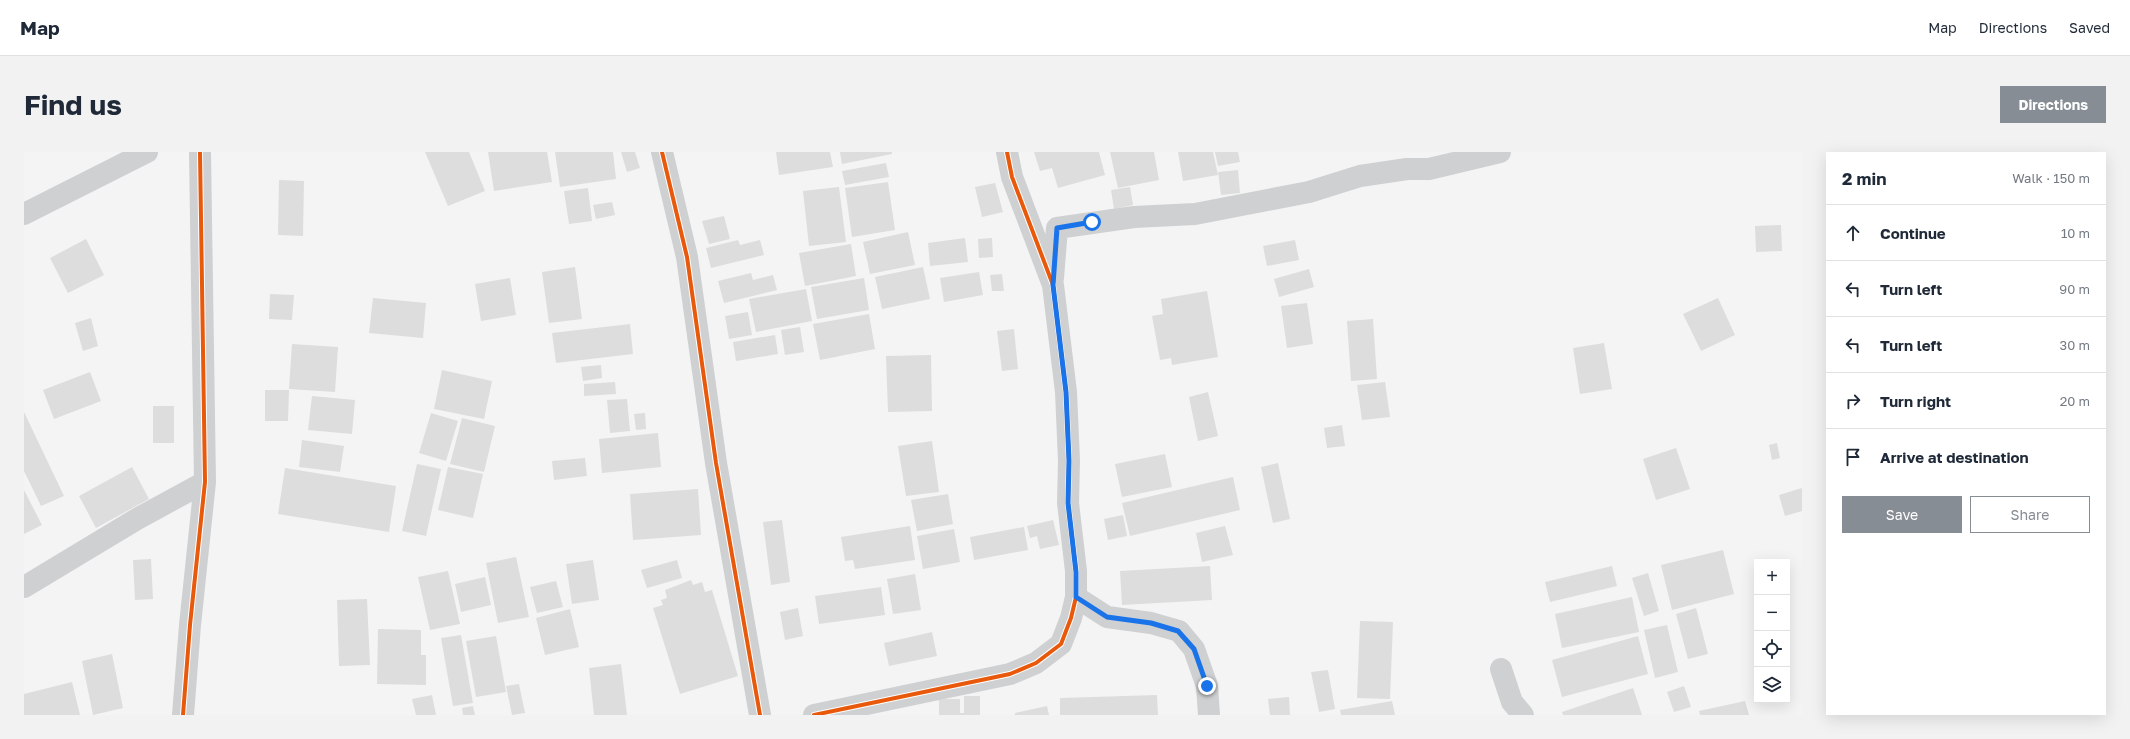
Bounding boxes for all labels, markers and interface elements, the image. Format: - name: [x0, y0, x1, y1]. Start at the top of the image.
- text: Map: [20, 16, 60, 39]
- text: Map: [1928, 19, 1957, 36]
- text: Directions: [1979, 19, 2047, 36]
- text: Saved: [2069, 19, 2110, 36]
- button: Directions: [2000, 86, 2106, 123]
- text: Find us: [24, 88, 122, 121]
- text: 2 min: [1842, 168, 1886, 189]
- text: Walk · 150 m: [2012, 170, 2090, 186]
- route start: [1083, 213, 1101, 231]
- icon: ahead: [1842, 222, 1864, 244]
- text: Continue: [1880, 224, 1946, 242]
- text: 10 m: [2061, 225, 2090, 241]
- icon: left: [1842, 278, 1864, 300]
- text: Turn left: [1880, 280, 1942, 298]
- text: 90 m: [2059, 281, 2090, 297]
- icon: left: [1842, 334, 1864, 356]
- text: Turn left: [1880, 336, 1942, 354]
- text: 30 m: [2060, 337, 2090, 353]
- icon: right: [1842, 390, 1864, 412]
- text: Turn right: [1880, 392, 1951, 410]
- text: 20 m: [2060, 393, 2090, 409]
- icon: arrive: [1842, 446, 1864, 468]
- text: Arrive at destination: [1880, 448, 2029, 466]
- button: Save: [1842, 496, 1962, 533]
- button: Share: [1970, 496, 2090, 533]
- map controls: [1754, 559, 1790, 703]
- button: +: [1754, 559, 1790, 595]
- button: −: [1754, 595, 1790, 631]
- button: locate: [1754, 631, 1790, 667]
- button: layers: [1754, 667, 1790, 703]
- route end: [1198, 677, 1216, 695]

